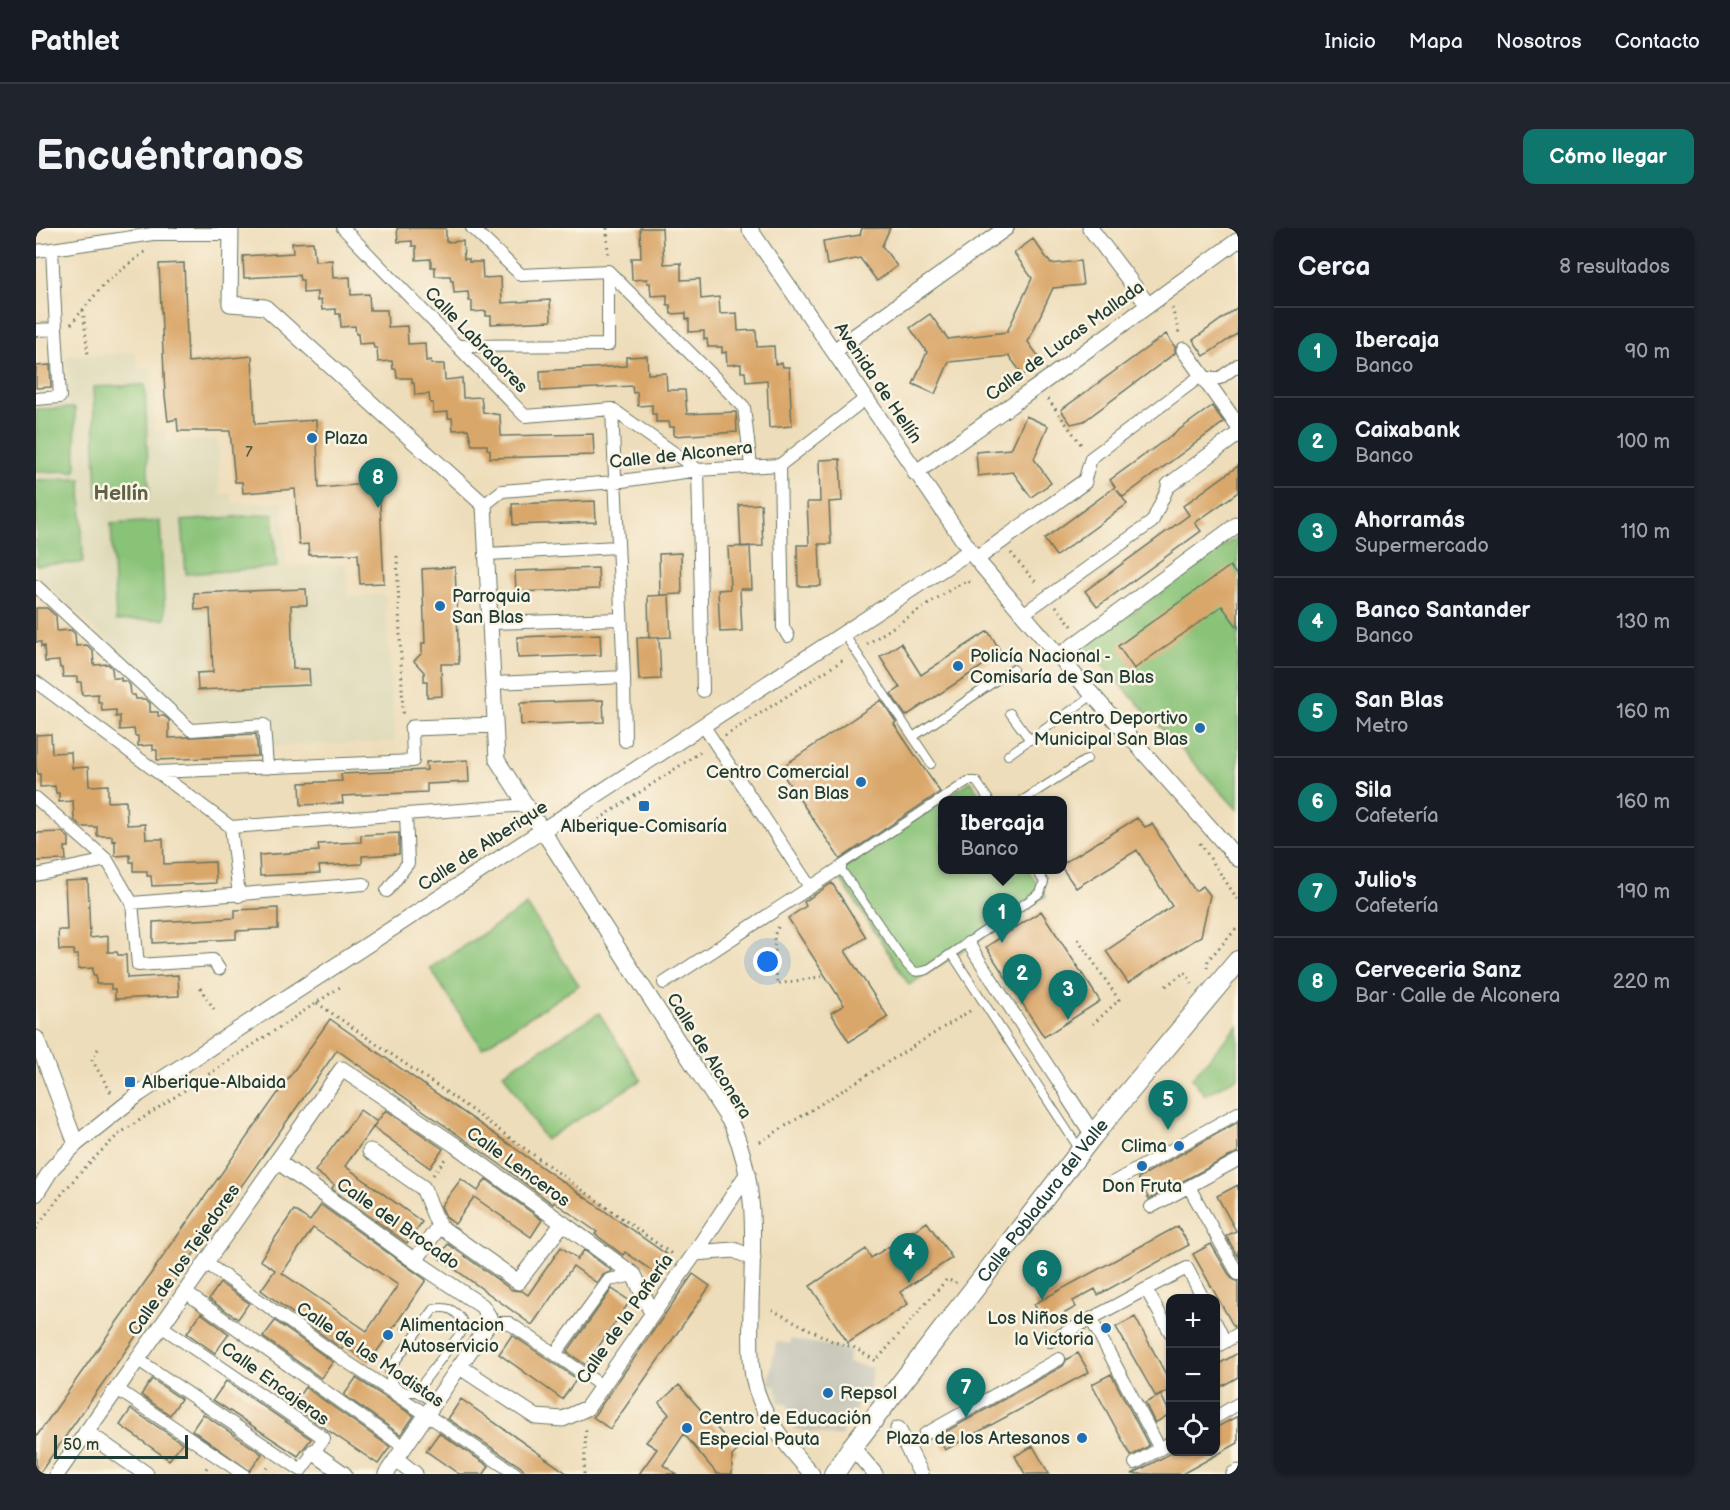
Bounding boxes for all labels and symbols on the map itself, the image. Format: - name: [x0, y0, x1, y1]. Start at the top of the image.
- street label: Calle de Lucas Mallada: [982, 277, 1148, 405]
- street label: Calle Labradores: [420, 283, 532, 397]
- street label: Avenida de Hellín: [830, 318, 926, 448]
- place label: Plaza: [324, 428, 368, 449]
- marker: Plaza: [305, 431, 319, 445]
- street label: Calle de Alconera: [608, 437, 754, 473]
- house number: 7: [245, 443, 253, 462]
- pin: 8: [358, 458, 398, 508]
- district label: Hellín: [93, 481, 149, 506]
- place label: Parroquia San Blas: [452, 586, 531, 628]
- marker: Parroquia San Blas: [433, 599, 447, 613]
- place label: Policía Nacional - Comisaría de San Blas: [970, 646, 1154, 688]
- marker: Policía Nacional - Comisaría de San Blas: [951, 659, 965, 673]
- place label: Centro Deportivo Municipal San Blas: [1034, 708, 1188, 750]
- marker: Centro Deportivo Municipal San Blas: [1193, 721, 1207, 735]
- place label: Centro Comercial San Blas: [706, 762, 849, 804]
- marker: Centro Comercial San Blas: [854, 775, 868, 789]
- street label: Calle de Alberique: [414, 796, 552, 896]
- marker: Alberique-Comisaría: [637, 799, 651, 813]
- place label: Alberique-Comisaría: [561, 816, 727, 837]
- pin: 1: [982, 894, 1022, 943]
- your location: [753, 947, 782, 976]
- pin: 2: [1002, 954, 1042, 1004]
- pin: 3: [1048, 970, 1088, 1020]
- street label: Calle de Alconera: [662, 989, 756, 1123]
- place label: Alberique-Albaida: [142, 1072, 286, 1093]
- marker: Alberique-Albaida: [123, 1075, 137, 1089]
- pin: 5: [1148, 1080, 1188, 1130]
- street label: Calle Pobladura del Valle: [973, 1114, 1113, 1286]
- street label: Calle Lenceros: [462, 1122, 574, 1212]
- place label: Clima: [1121, 1136, 1167, 1157]
- marker: Clima: [1172, 1139, 1186, 1153]
- marker: Don Fruta: [1135, 1159, 1149, 1173]
- street label: Calle del Brocado: [332, 1174, 464, 1274]
- place label: Don Fruta: [1102, 1176, 1182, 1197]
- street label: Calle de los Tejedores: [124, 1180, 244, 1340]
- pin: 4: [890, 1234, 928, 1283]
- street label: Calle de la Pañería: [572, 1250, 678, 1388]
- pin: 6: [1022, 1250, 1062, 1300]
- street label: Calle de las Modistas: [292, 1298, 448, 1412]
- place label: Los Niños de la Victoria: [987, 1308, 1094, 1350]
- place label: Alimentacion Autoservicio: [400, 1315, 504, 1357]
- marker: Los Niños de la Victoria: [1099, 1321, 1113, 1335]
- marker: Alimentacion Autoservicio: [381, 1328, 395, 1342]
- street label: Calle Encajeras: [217, 1338, 333, 1430]
- pin: 7: [946, 1368, 986, 1418]
- place label: Repsol: [840, 1383, 897, 1404]
- marker: Repsol: [821, 1386, 835, 1400]
- place label: Centro de Educación Especial Pauta: [699, 1408, 871, 1450]
- marker: Centro de Educación Especial Pauta: [680, 1421, 694, 1435]
- place label: Plaza de los Artesanos: [886, 1428, 1070, 1449]
- marker: Plaza de los Artesanos: [1075, 1431, 1089, 1445]
- scale bar: [54, 1432, 188, 1460]

